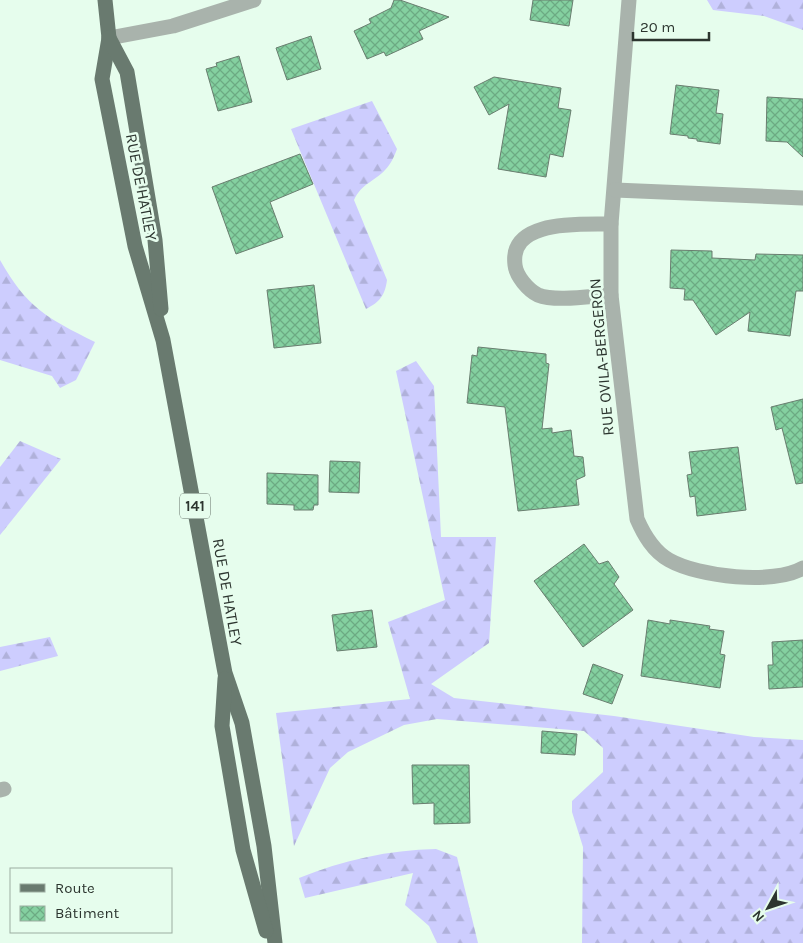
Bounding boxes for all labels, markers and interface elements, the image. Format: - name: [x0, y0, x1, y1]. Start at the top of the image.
- scale bar: [633, 10, 709, 42]
- text: 20 m: [640, 18, 675, 36]
- street label: RUE DE HATLEY: [122, 132, 161, 243]
- street label: RUE OVILA-BERGERON: [585, 277, 618, 437]
- road number: 141: [180, 494, 210, 518]
- street label: RUE DE HATLEY: [209, 537, 246, 648]
- legend: [10, 868, 172, 933]
- text: Route: [55, 879, 95, 897]
- north arrow: [743, 883, 793, 933]
- text: Bâtiment: [55, 904, 119, 922]
- text: N: [749, 907, 768, 925]

